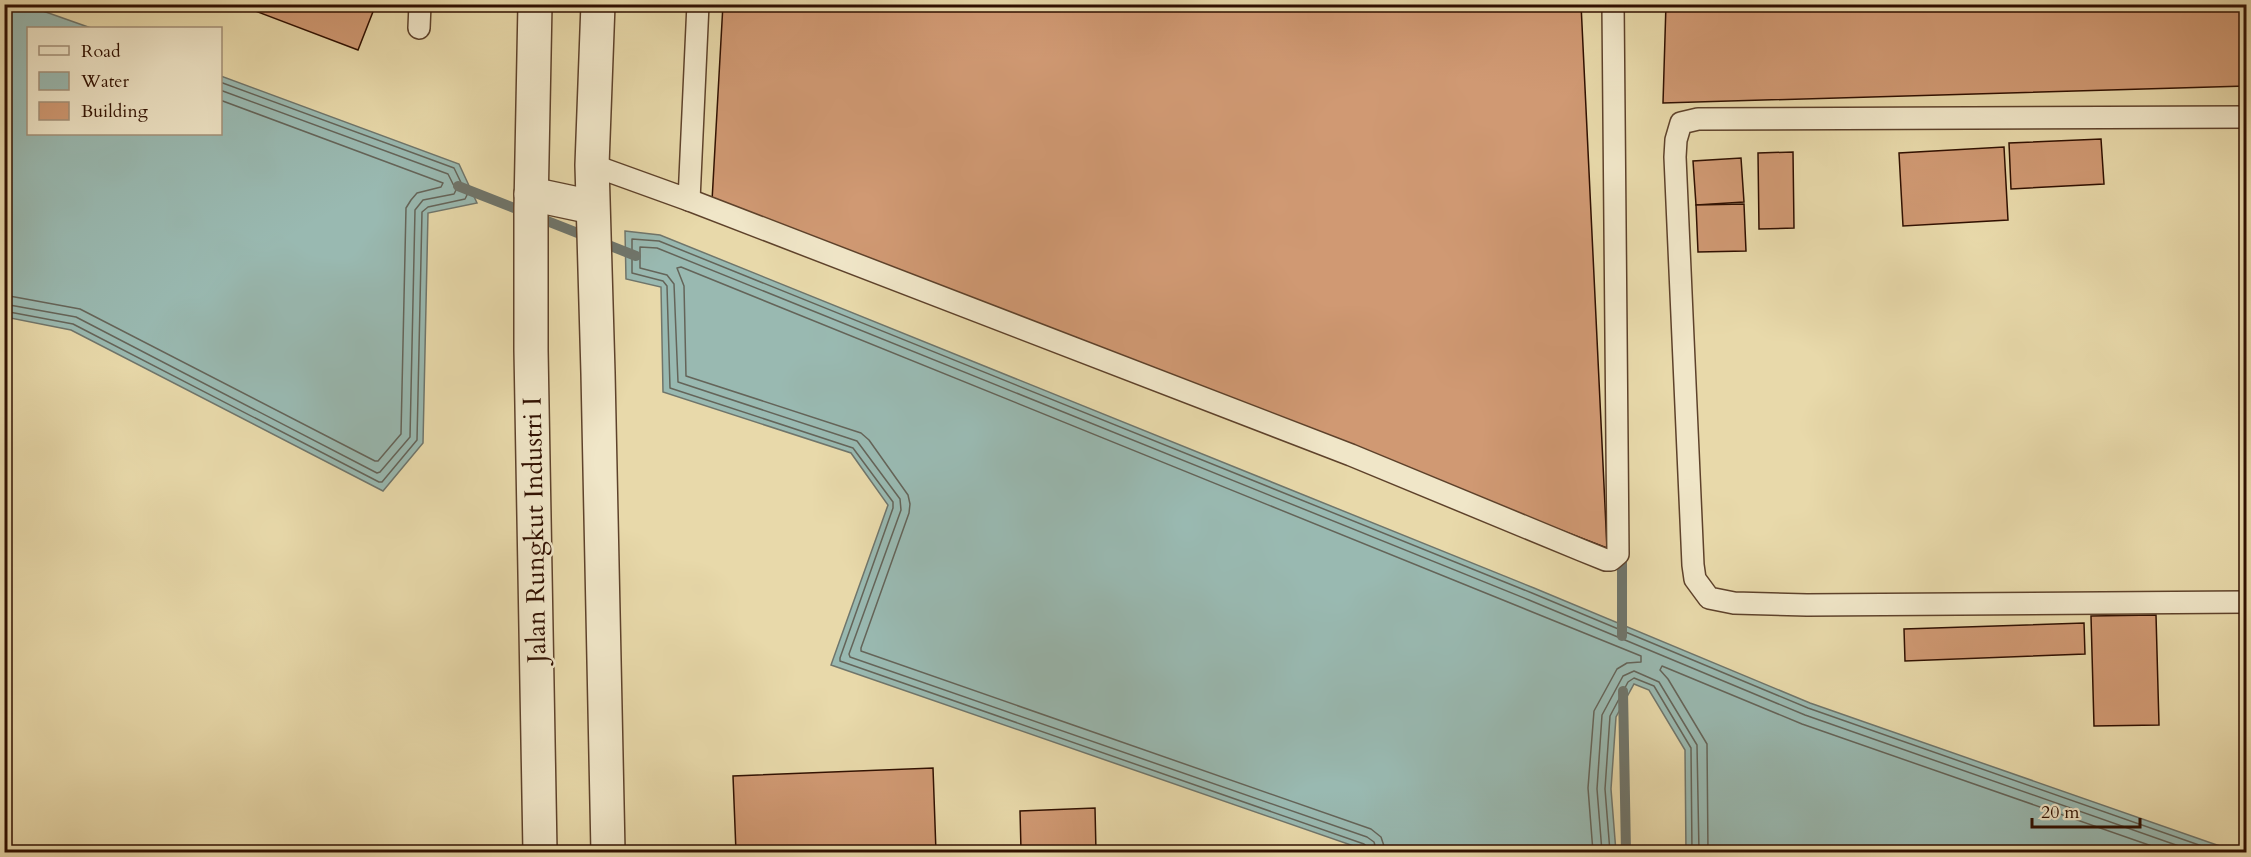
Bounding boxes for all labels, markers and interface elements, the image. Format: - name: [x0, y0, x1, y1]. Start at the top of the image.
- legend: [27, 27, 222, 135]
- text: Road: [81, 39, 121, 64]
- text: Water: [80, 69, 130, 94]
- text: Building: [81, 99, 149, 124]
- street label: Jalan Rungkut Industri I: [515, 397, 554, 667]
- scale bar: [2032, 791, 2140, 829]
- text: 20 m: [2041, 800, 2080, 825]

